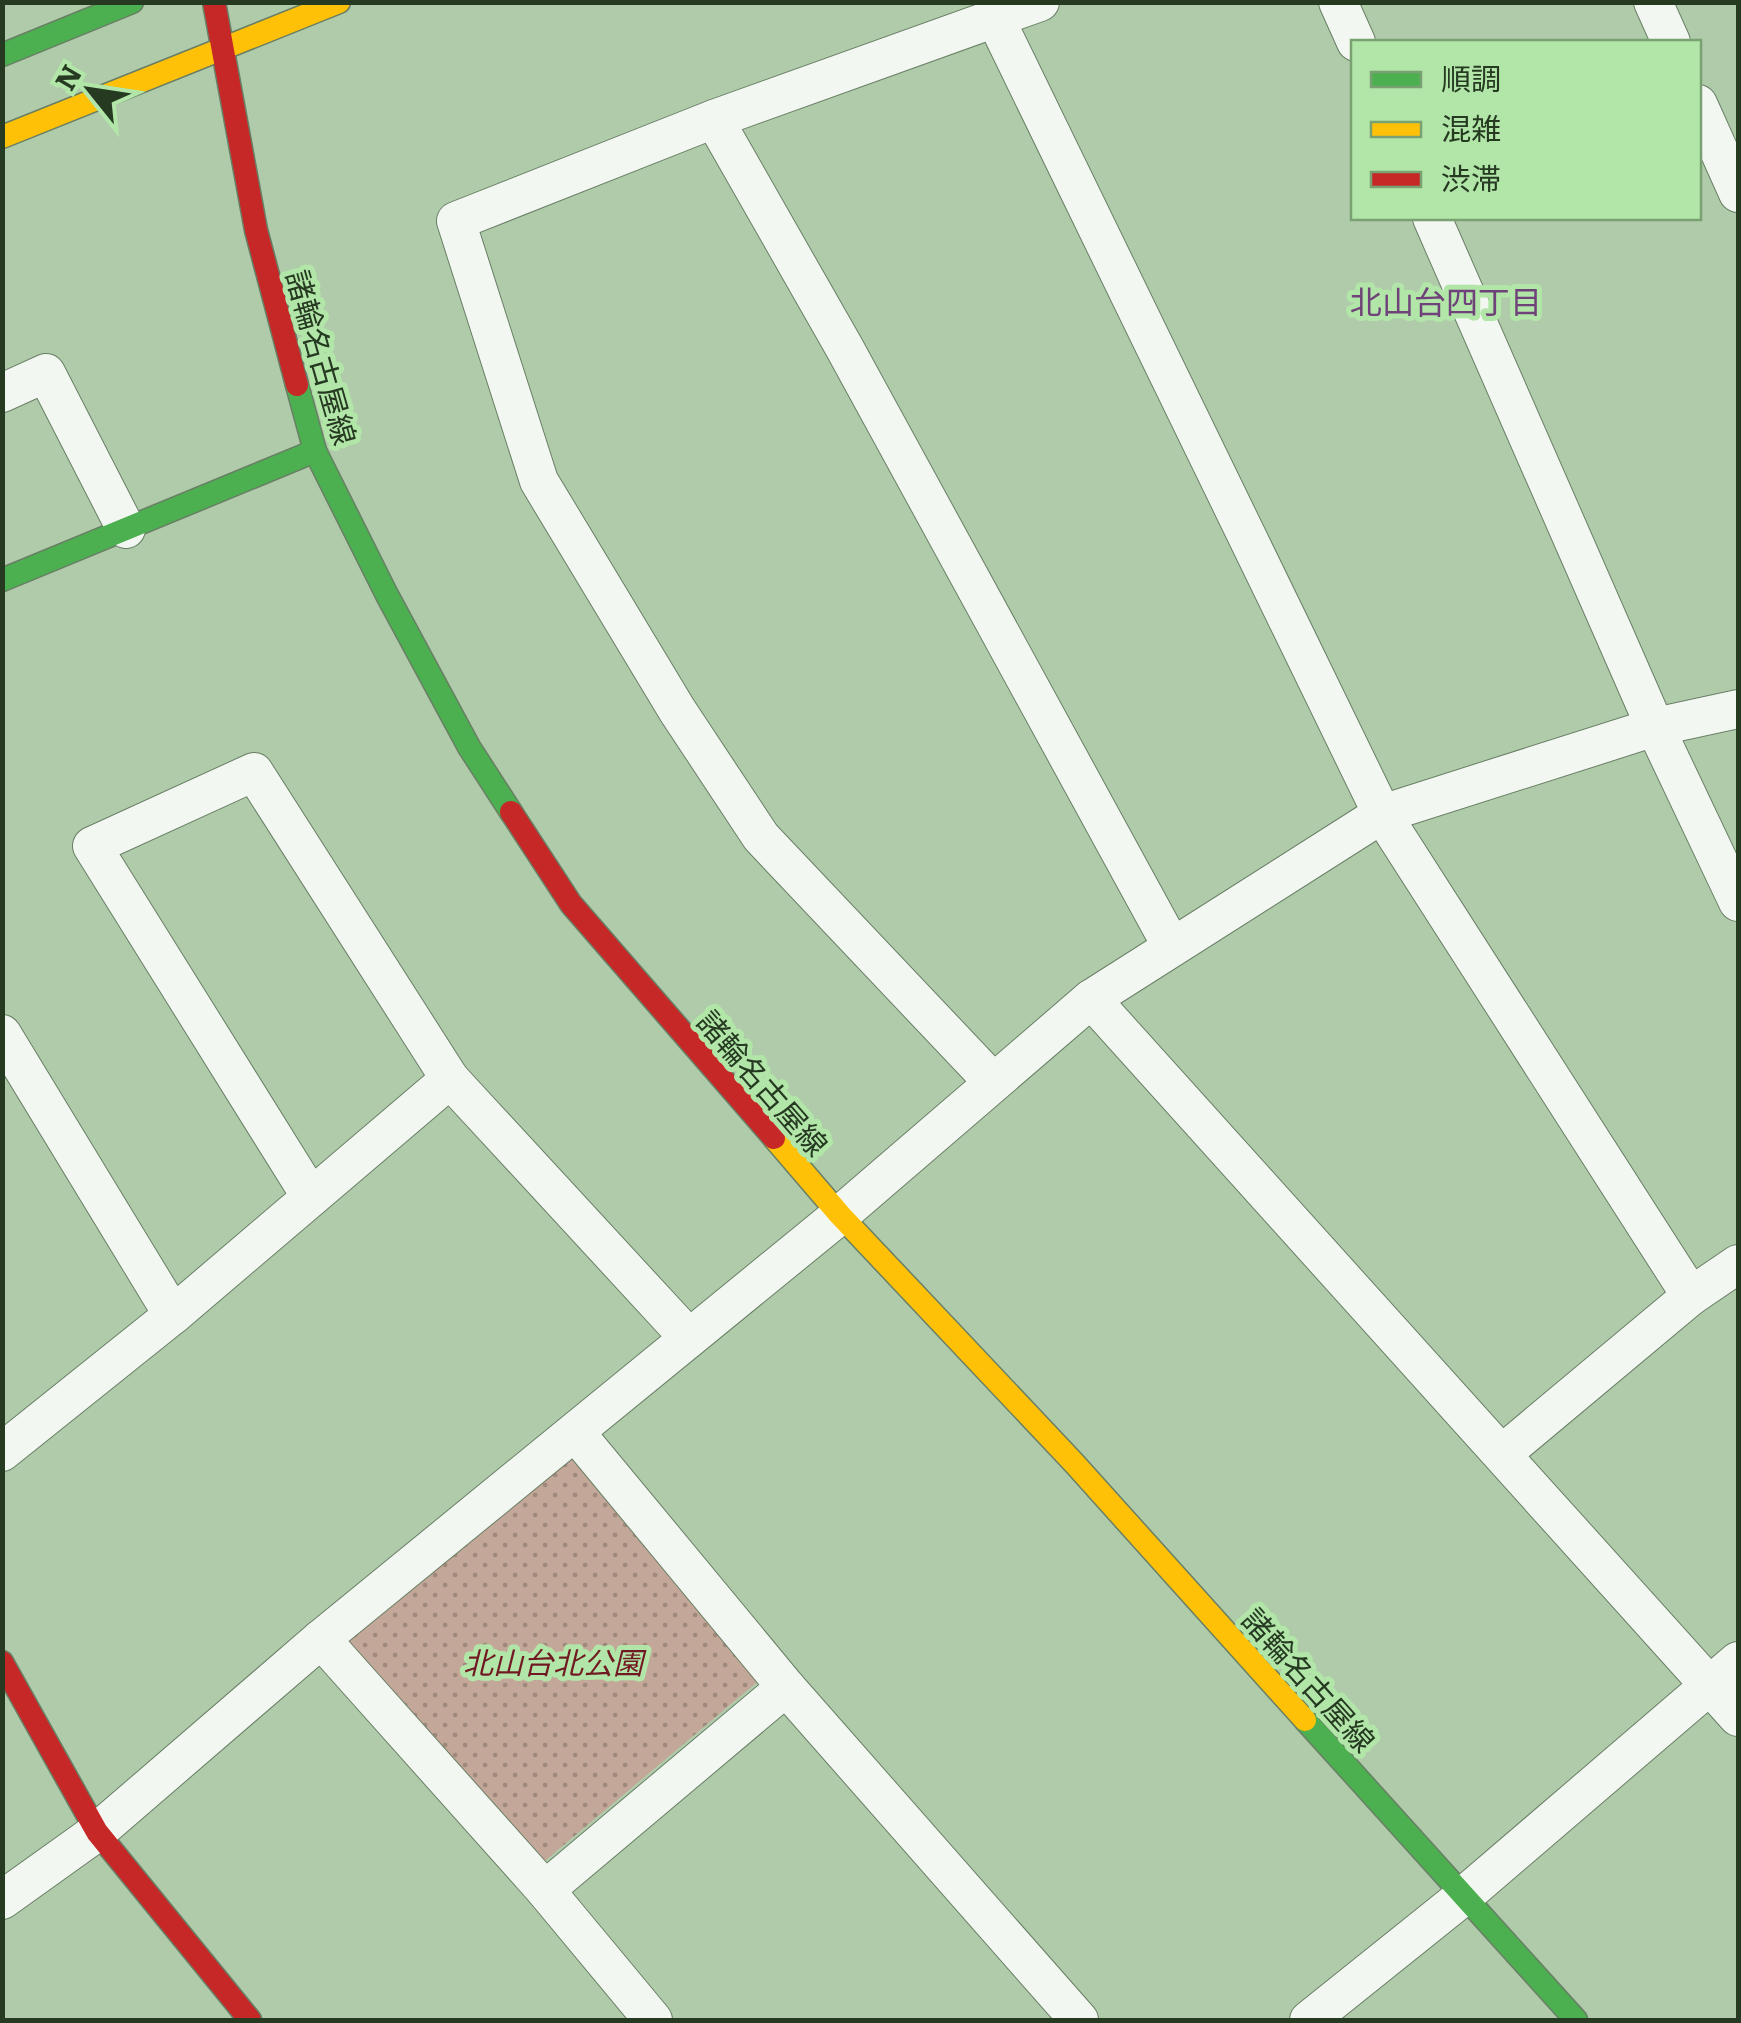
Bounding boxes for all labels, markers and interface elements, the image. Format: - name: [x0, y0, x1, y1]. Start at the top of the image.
- north arrow: [40, 40, 140, 140]
- legend: [1351, 40, 1701, 220]
- text: 順調: [1441, 55, 1501, 99]
- text: N: [43, 56, 91, 97]
- text: 混雑: [1441, 105, 1501, 149]
- text: 渋滞: [1441, 155, 1501, 199]
- street label: 諸輪名古屋線: [277, 264, 369, 450]
- district label: 北山台四丁目: [1350, 276, 1542, 324]
- street label: 諸輪名古屋線: [688, 1000, 840, 1164]
- street label: 諸輪名古屋線: [1233, 1597, 1387, 1761]
- park label: 北山台北公園: [463, 1639, 647, 1683]

